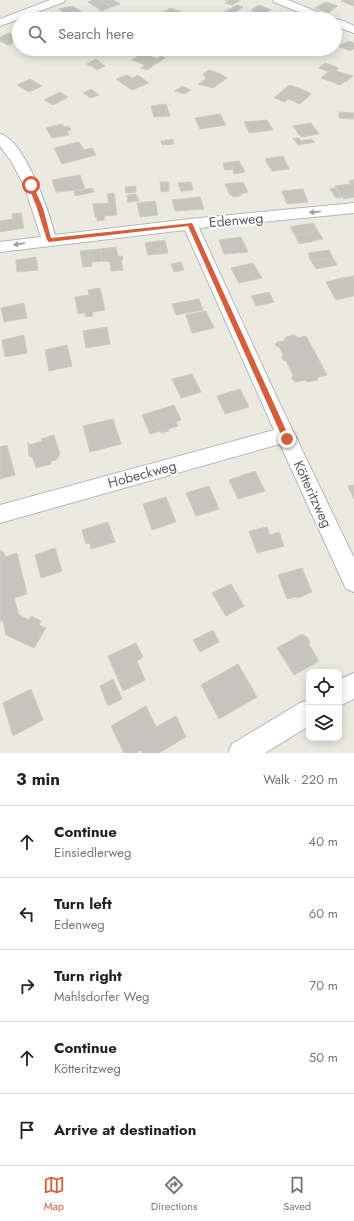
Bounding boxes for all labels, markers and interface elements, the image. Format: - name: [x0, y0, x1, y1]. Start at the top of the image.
- search box: [12, 12, 342, 56]
- icon: search: [26, 23, 48, 45]
- text: Search here: [58, 23, 134, 45]
- route start: [22, 176, 40, 194]
- street label: Edenweg: [208, 208, 264, 232]
- one-way arrow: [309, 209, 321, 216]
- one-way arrow: [13, 241, 25, 247]
- route end: [278, 430, 296, 448]
- street label: Hobeckweg: [105, 455, 179, 493]
- street label: Kötteritzweg: [289, 457, 337, 531]
- map controls: [306, 669, 342, 741]
- button: locate: [306, 669, 342, 705]
- button: layers: [306, 705, 342, 741]
- text: 3 min: [16, 767, 60, 791]
- text: Walk · 220 m: [263, 770, 338, 789]
- text: Continue: [54, 821, 117, 843]
- icon: ahead: [16, 831, 38, 853]
- text: 40 m: [309, 832, 338, 851]
- text: Einsiedlerweg: [54, 843, 131, 862]
- text: Turn left: [54, 893, 112, 915]
- icon: left: [16, 903, 38, 925]
- text: 60 m: [309, 904, 338, 923]
- text: Edenweg: [54, 915, 105, 934]
- text: Turn right: [54, 965, 122, 987]
- icon: right: [16, 975, 38, 997]
- text: 70 m: [309, 976, 338, 995]
- text: Mahlsdorfer Weg: [54, 987, 150, 1006]
- text: Continue: [54, 1037, 117, 1059]
- icon: ahead: [16, 1047, 38, 1069]
- text: 50 m: [309, 1048, 338, 1067]
- text: Kötteritzweg: [54, 1059, 121, 1078]
- icon: arrive: [16, 1119, 38, 1141]
- text: Arrive at destination: [54, 1119, 196, 1141]
- tab: Map: [43, 1174, 65, 1214]
- tab: Directions: [151, 1174, 197, 1214]
- tab: Saved: [283, 1174, 311, 1214]

